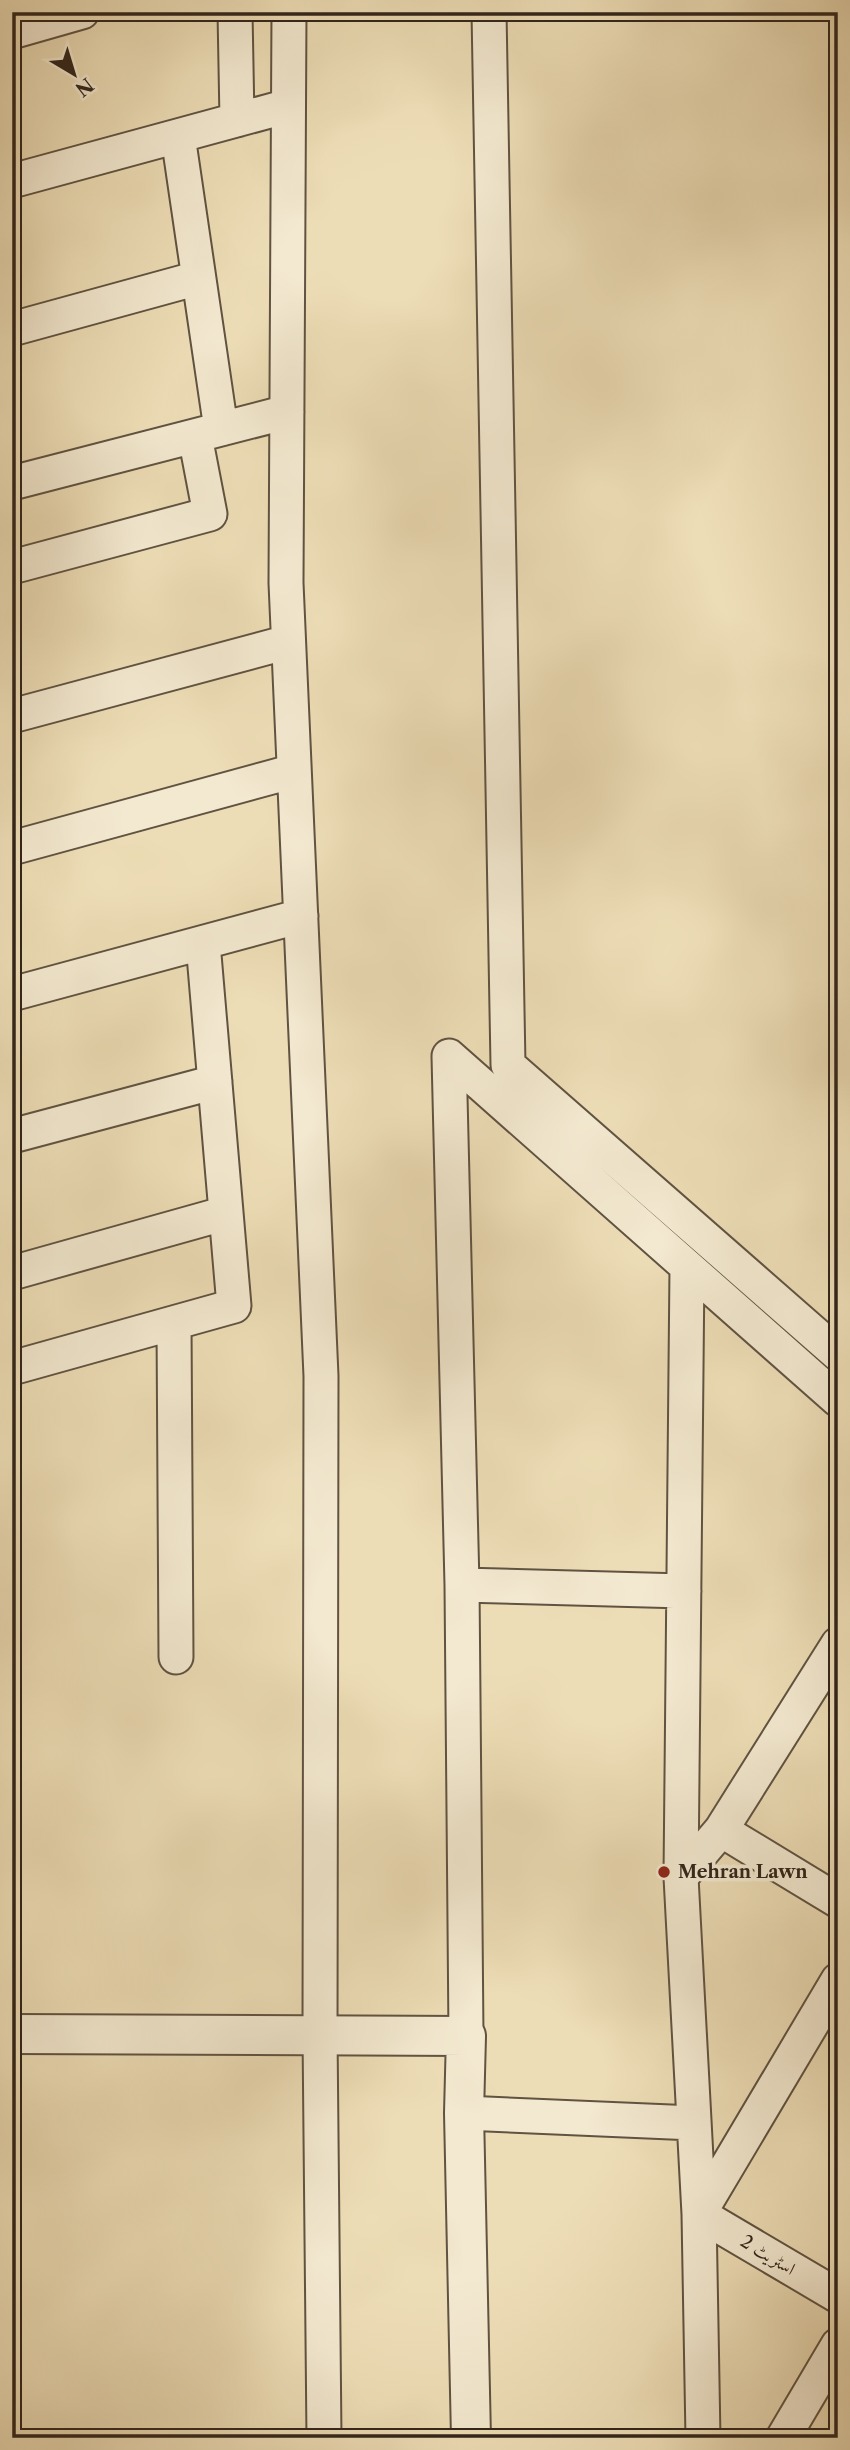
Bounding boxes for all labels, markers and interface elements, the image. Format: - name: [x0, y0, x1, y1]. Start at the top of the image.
- north arrow: [38, 38, 108, 108]
- text: N: [71, 73, 98, 101]
- place label: Mehran Lawn: [678, 1861, 808, 1883]
- marker: Mehran Lawn: [656, 1864, 672, 1880]
- street label: اسٹریٹ 2: [736, 2230, 799, 2281]

